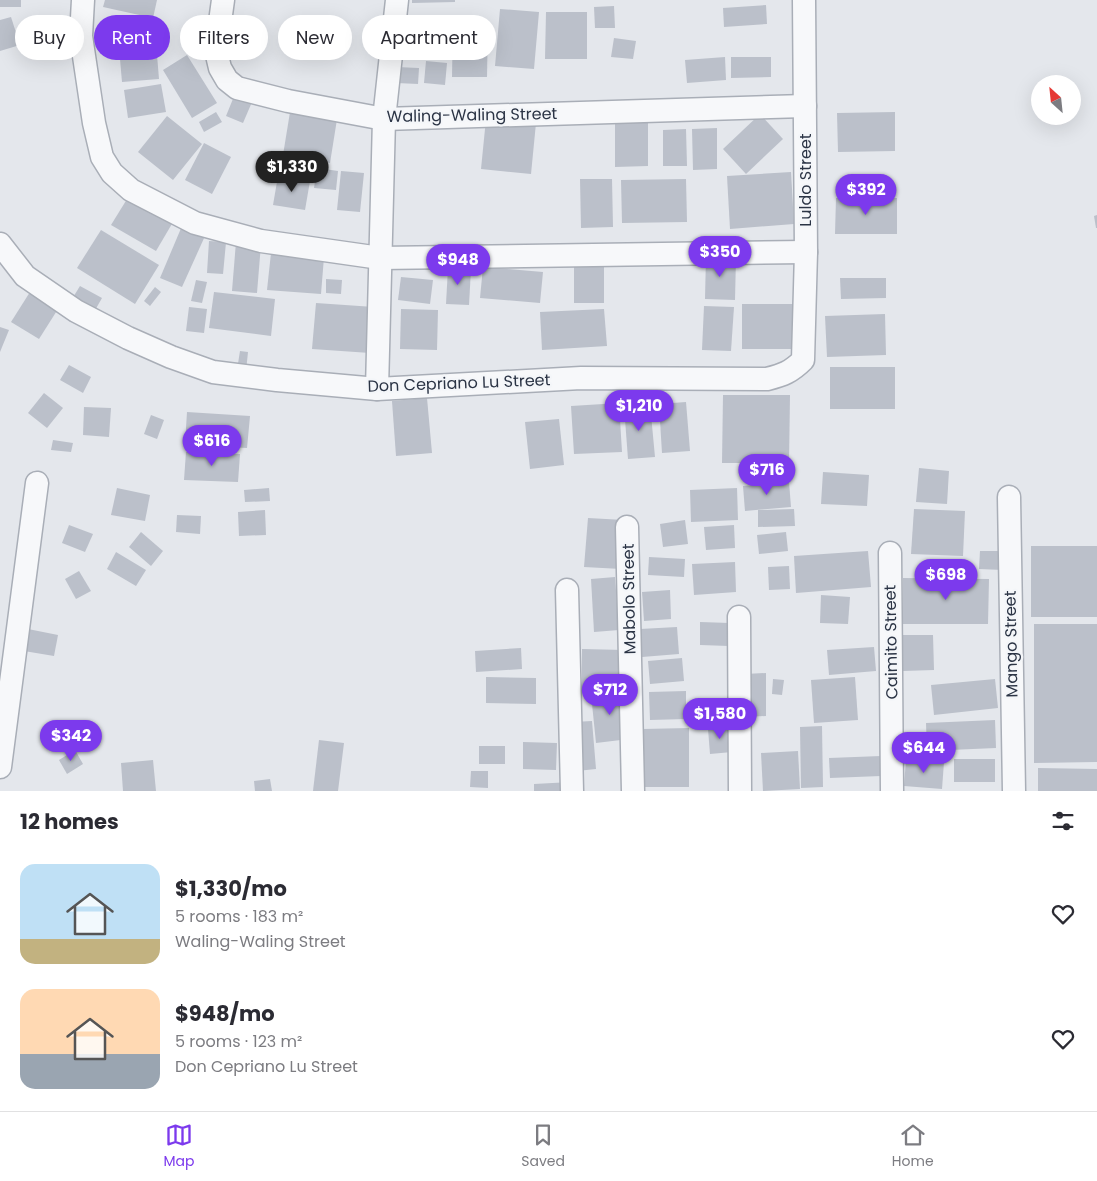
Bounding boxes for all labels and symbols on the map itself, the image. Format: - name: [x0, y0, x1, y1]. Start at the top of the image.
- north arrow: [1031, 75, 1081, 125]
- street label: Waling-Waling Street: [386, 102, 558, 128]
- street label: Luldo Street: [794, 133, 817, 227]
- pin: $1,330: [251, 150, 333, 193]
- pin: $392: [836, 174, 896, 216]
- pin: $350: [690, 236, 750, 278]
- pin: $948: [428, 244, 488, 286]
- street label: Don Cepriano Lu Street: [367, 368, 551, 398]
- pin: $1,210: [598, 390, 680, 432]
- pin: $616: [182, 424, 242, 467]
- pin: $716: [737, 454, 797, 496]
- street label: Mabolo Street: [617, 543, 641, 655]
- pin: $698: [916, 558, 976, 601]
- street label: Caimito Street: [878, 584, 903, 700]
- street label: Mango Street: [999, 590, 1023, 698]
- pin: $712: [580, 674, 640, 716]
- pin: $1,580: [679, 698, 761, 740]
- pin: $342: [41, 720, 101, 762]
- pin: $644: [894, 732, 954, 774]

